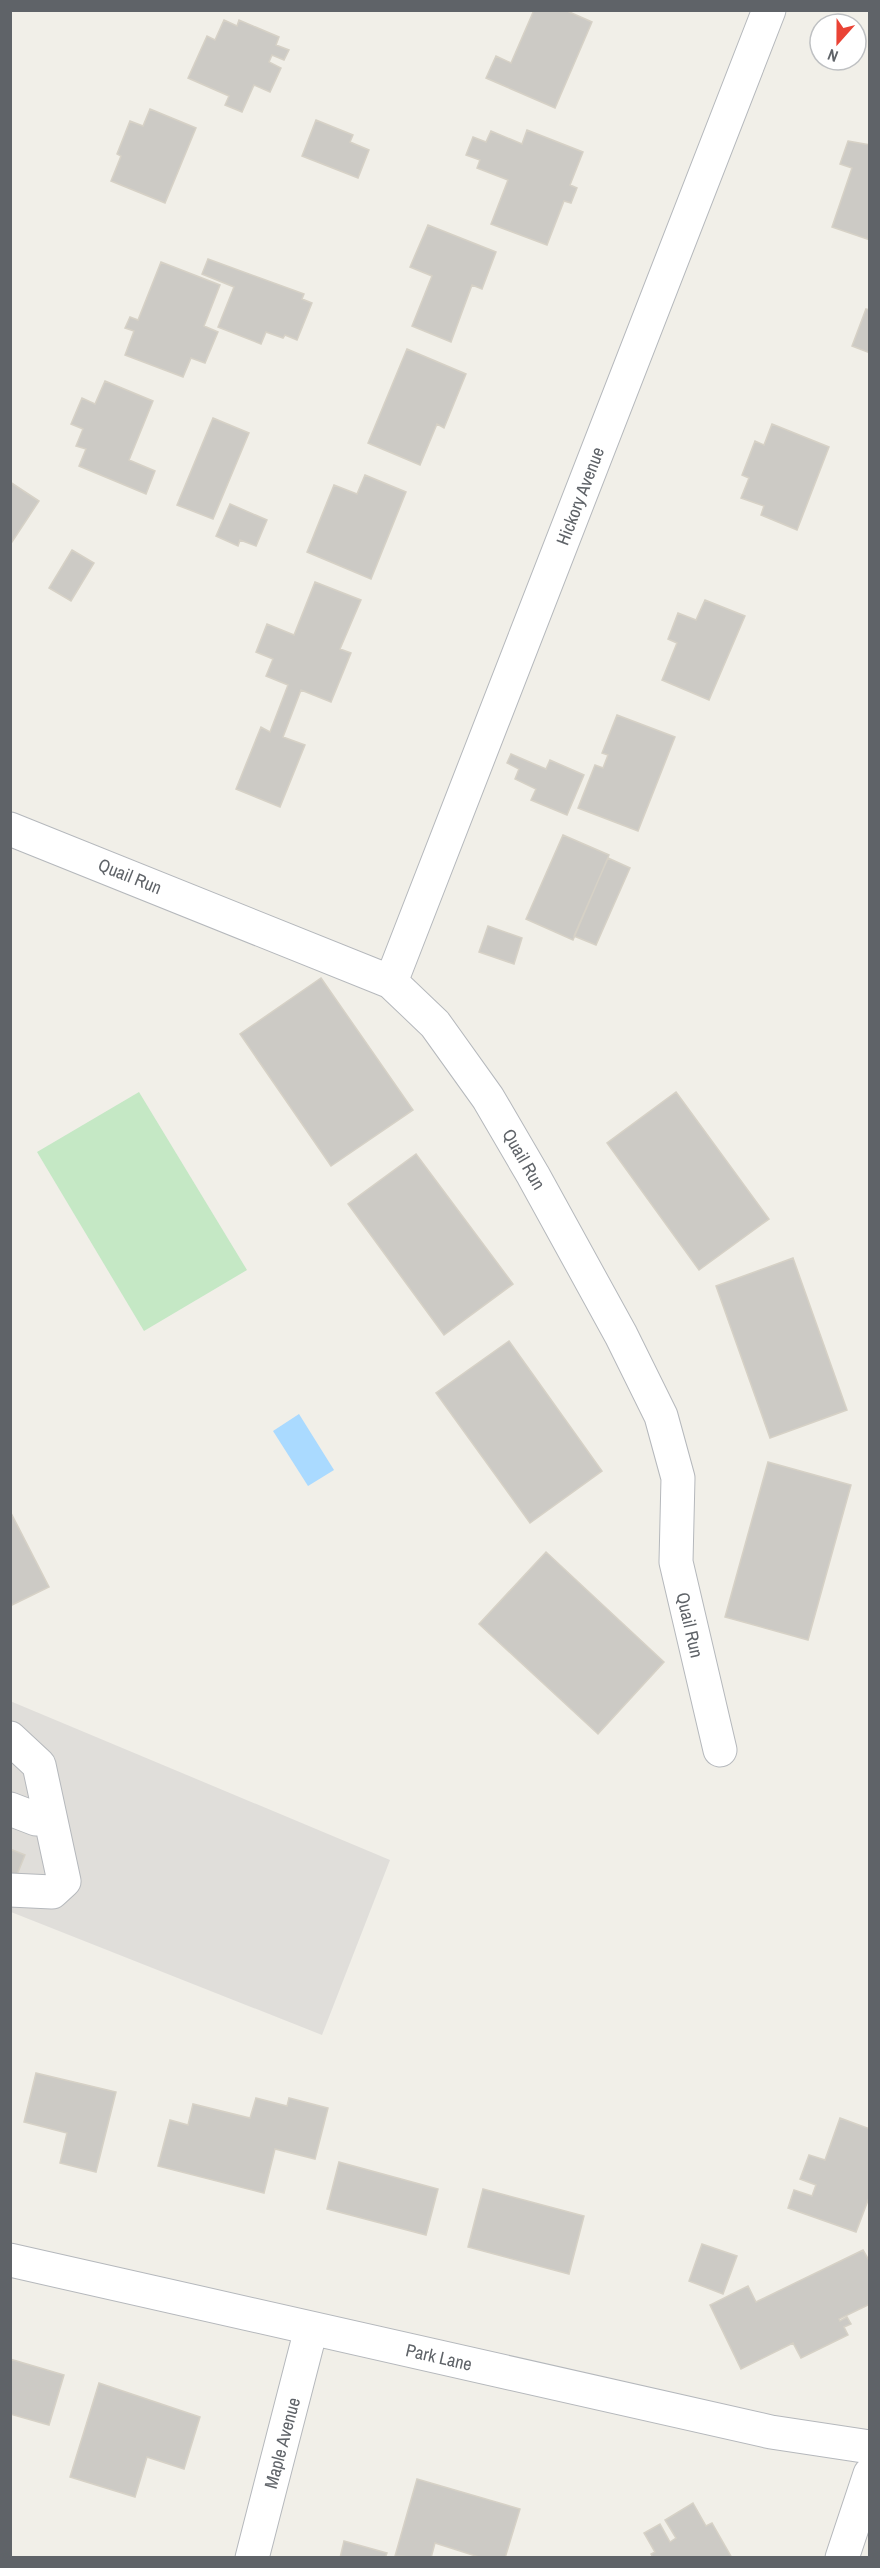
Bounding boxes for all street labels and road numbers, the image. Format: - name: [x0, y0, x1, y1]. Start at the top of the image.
- street label: Hickory Avenue: [550, 443, 610, 549]
- street label: Quail Run: [95, 852, 165, 900]
- street label: Quail Run: [497, 1124, 551, 1194]
- street label: Quail Run: [670, 1590, 710, 1660]
- street label: Park Lane: [403, 2337, 475, 2377]
- street label: Maple Avenue: [258, 2395, 306, 2491]

